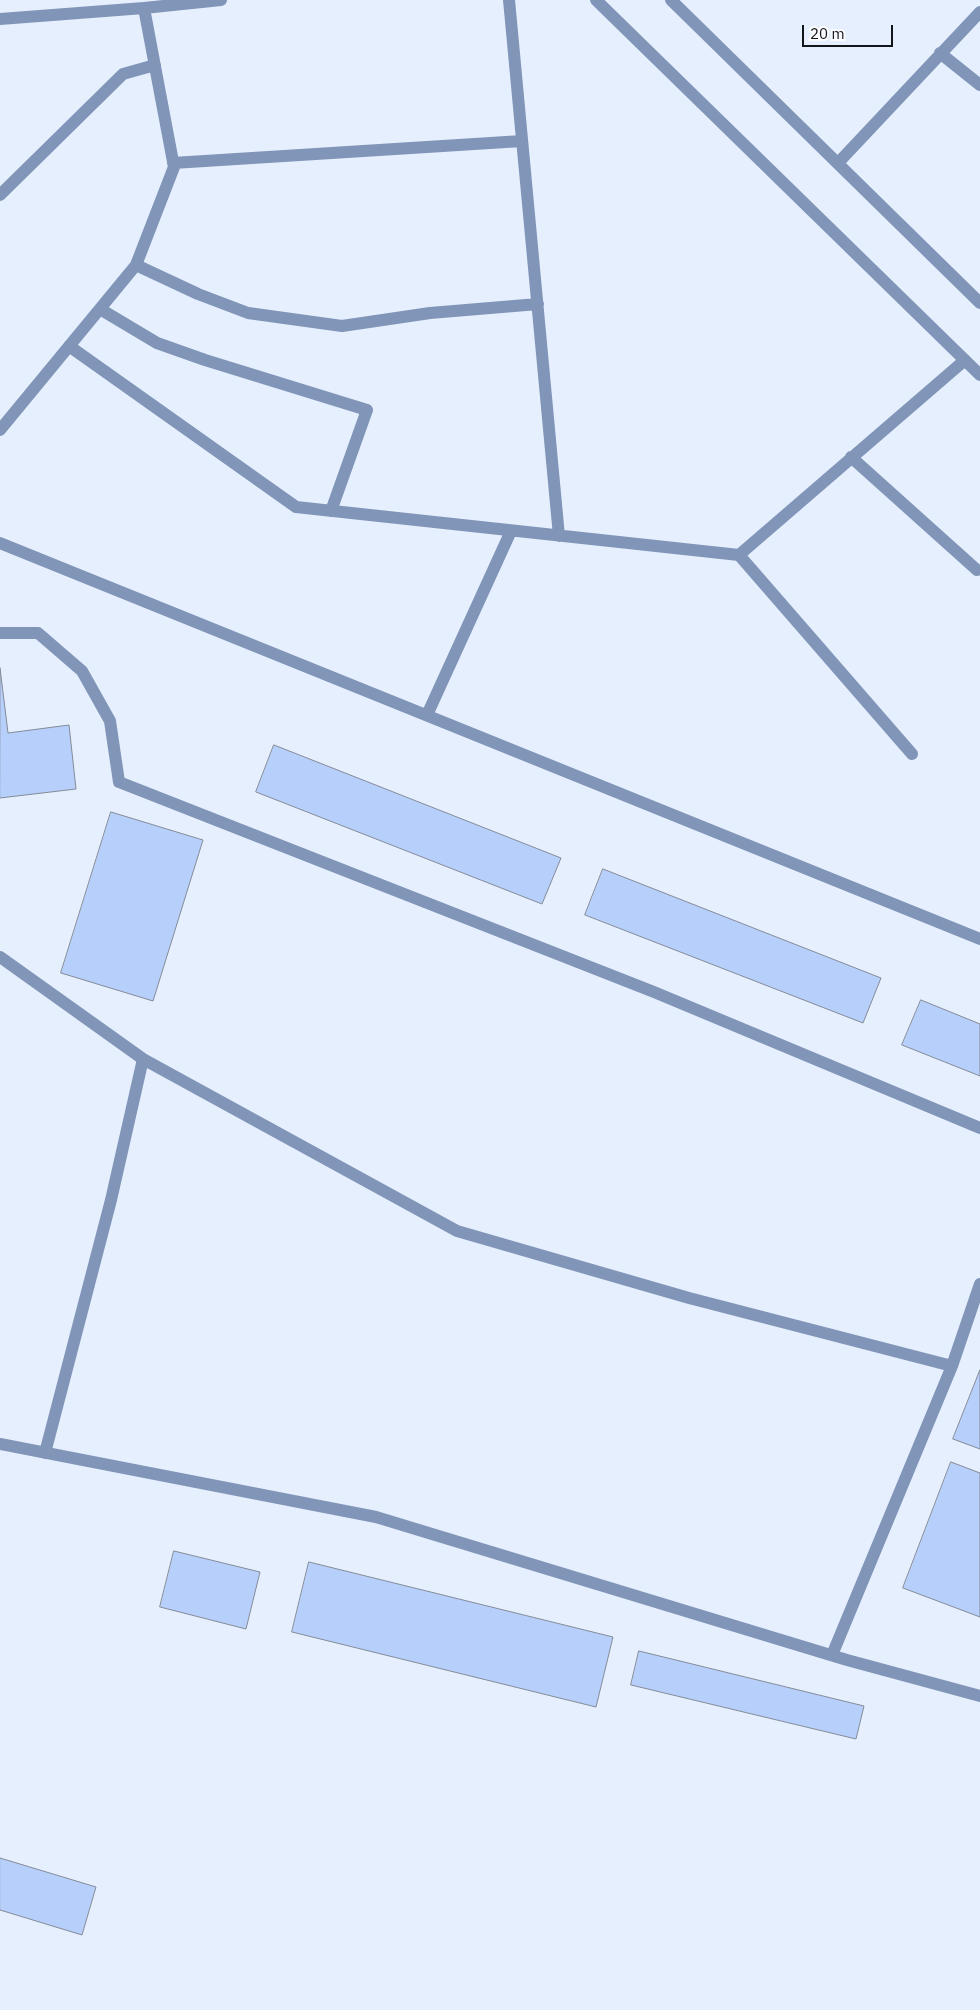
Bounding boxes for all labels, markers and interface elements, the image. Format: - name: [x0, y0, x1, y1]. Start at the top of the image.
- scale bar: [805, 15, 896, 47]
- text: 20 m: [810, 24, 845, 43]

